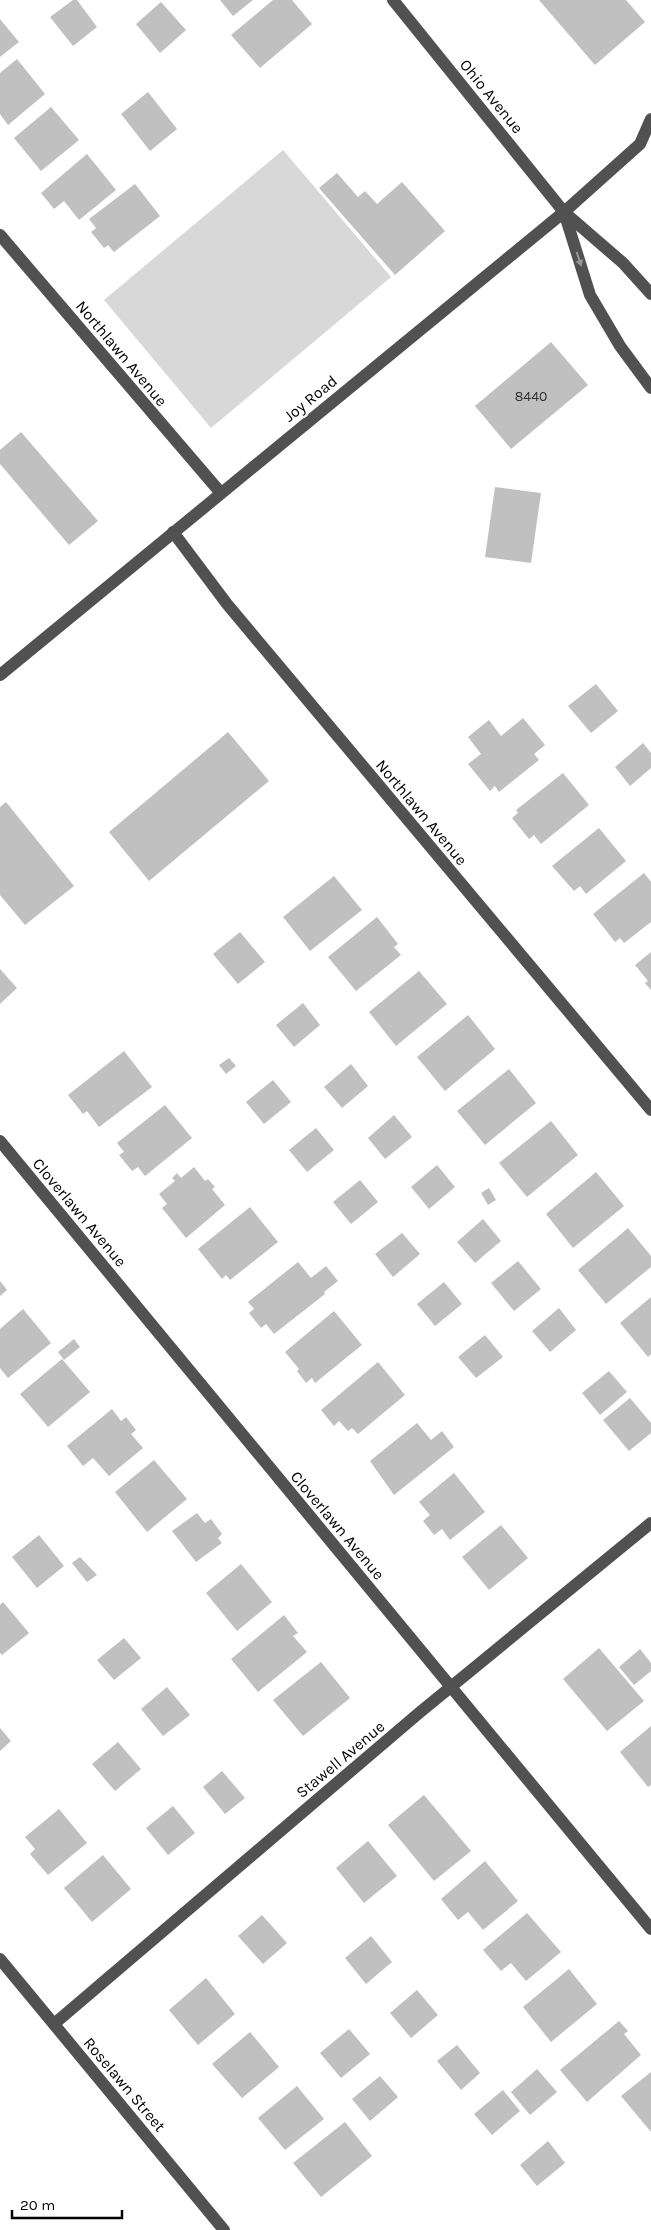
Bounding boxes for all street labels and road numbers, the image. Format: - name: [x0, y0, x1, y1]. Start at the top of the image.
- street label: Ohio Avenue: [456, 55, 527, 137]
- street label: Northlawn Avenue: [72, 297, 171, 410]
- street label: Joy Road: [280, 371, 341, 426]
- street label: Northlawn Avenue: [372, 756, 471, 869]
- street label: Cloverlawn Avenue: [29, 1154, 131, 1271]
- street label: Cloverlawn Avenue: [287, 1467, 389, 1584]
- street label: Stawell Avenue: [292, 1717, 388, 1802]
- street label: Roselawn Street: [80, 2033, 170, 2135]

